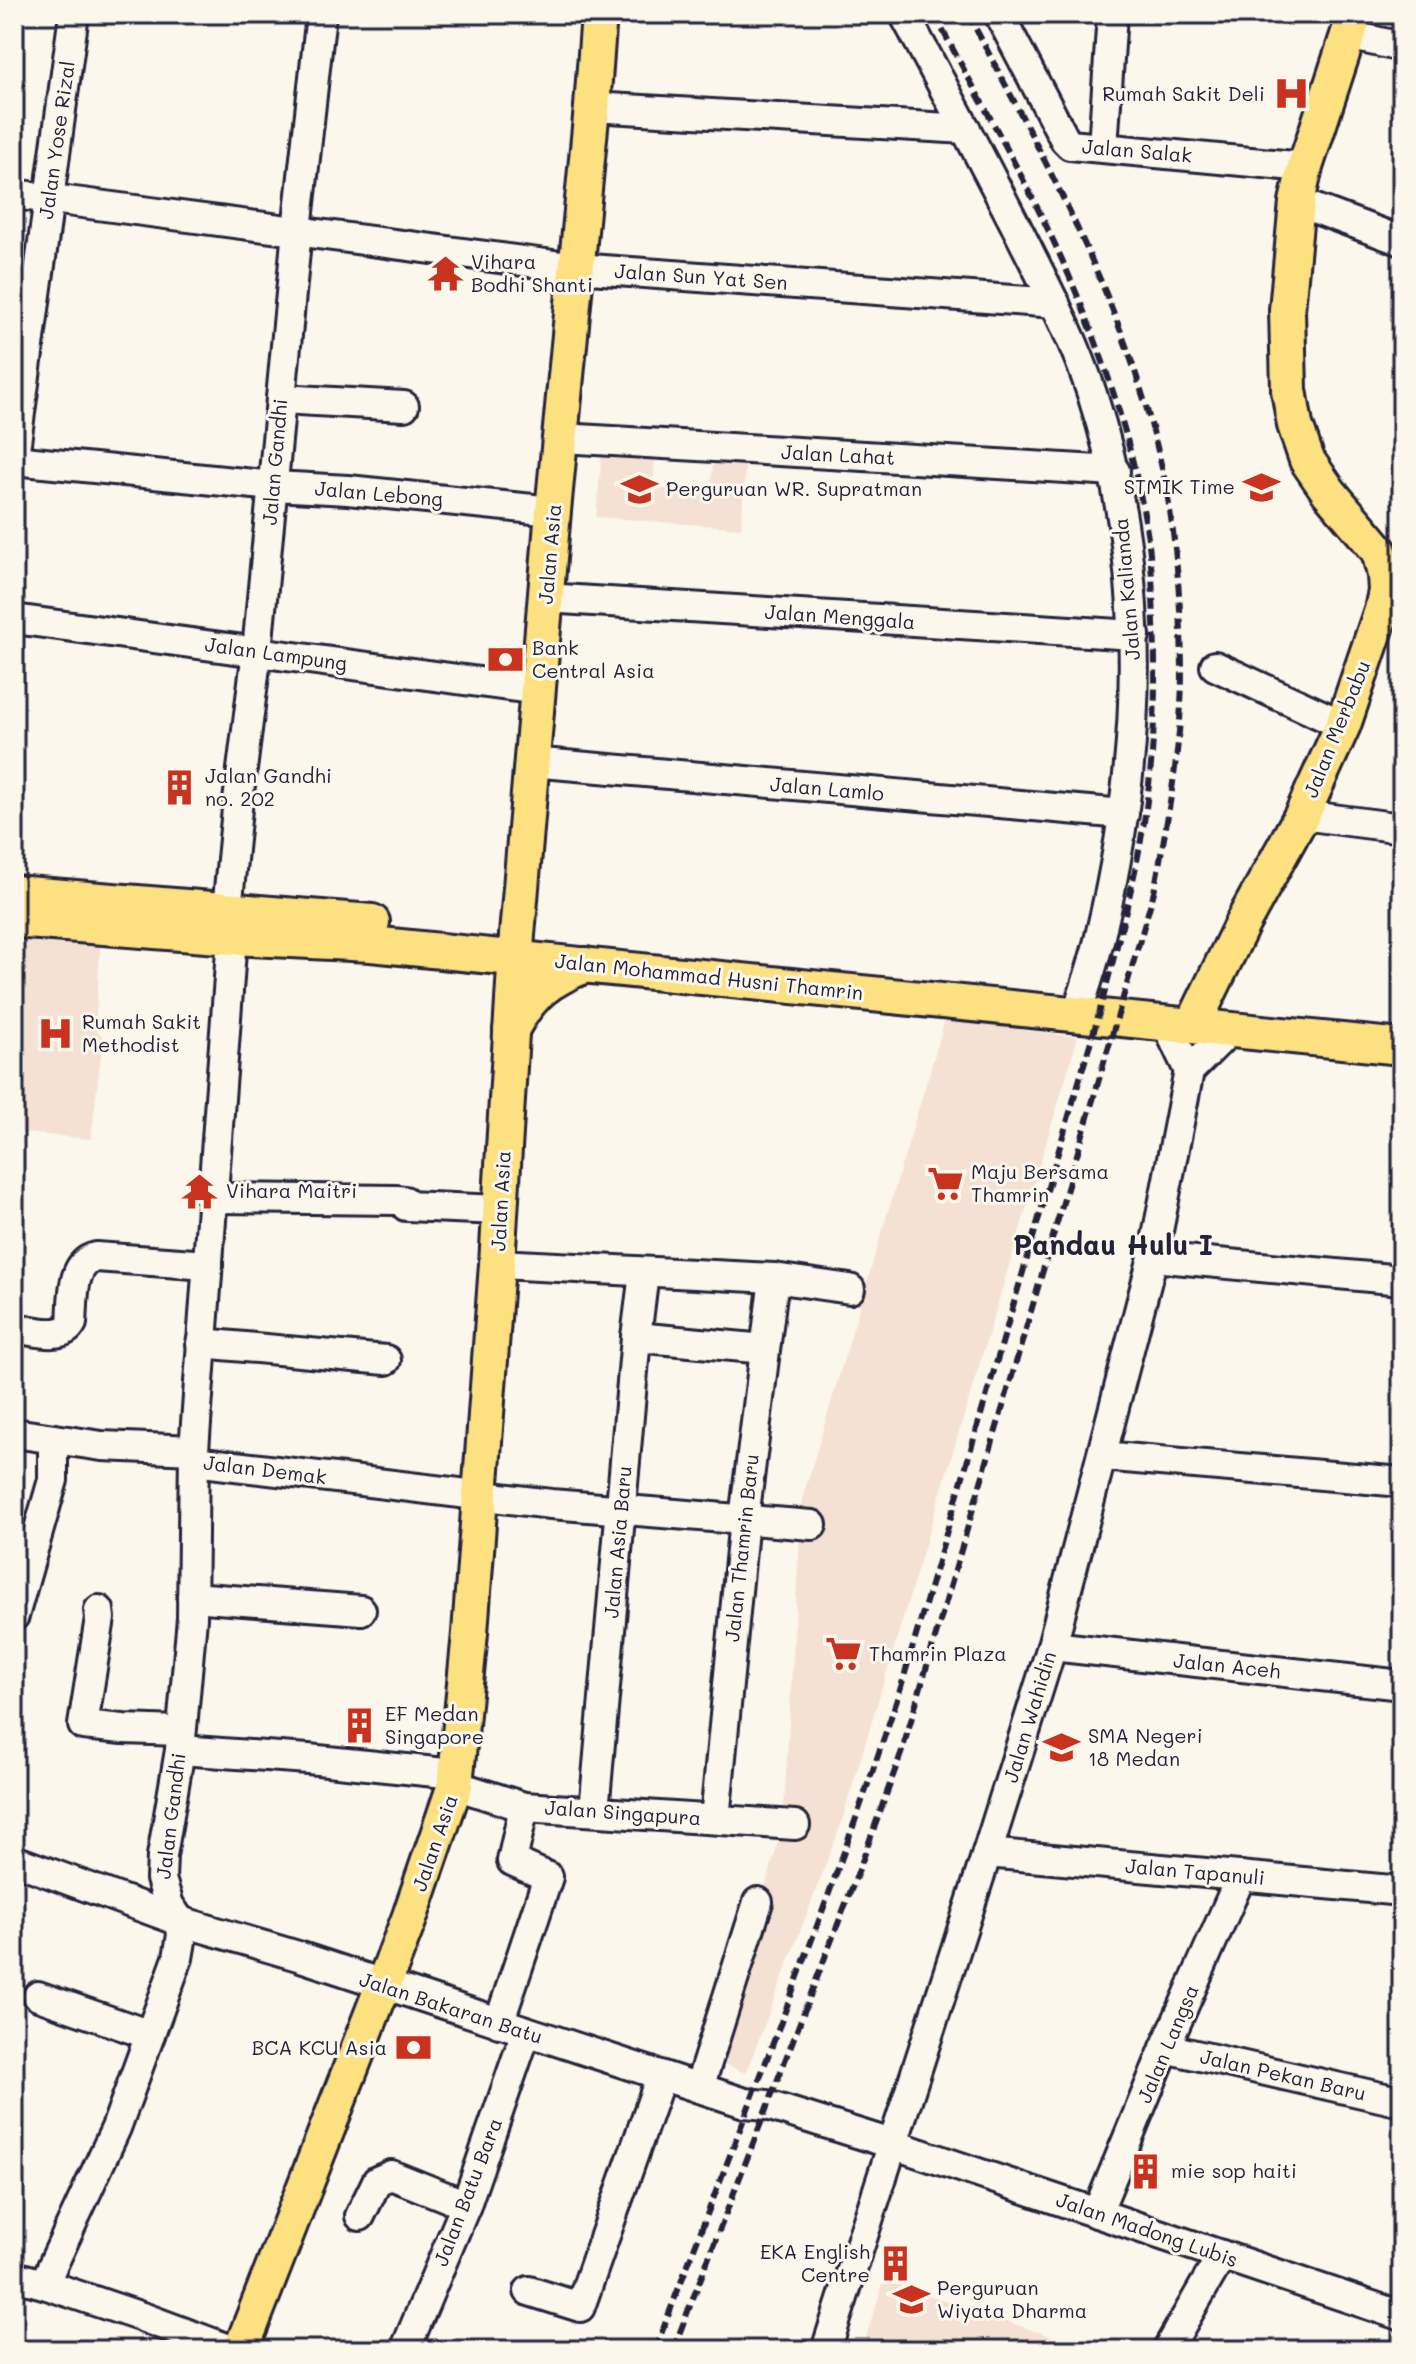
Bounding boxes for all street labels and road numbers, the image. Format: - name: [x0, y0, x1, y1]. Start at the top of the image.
- street label: Jalan Yose Rizal: [32, 59, 80, 221]
- street label: Jalan Salak: [1081, 132, 1193, 168]
- street label: Jalan Sun Yat Sen: [614, 257, 789, 295]
- street label: Jalan Gandhi: [256, 398, 292, 526]
- street label: Jalan Lahat: [780, 438, 896, 470]
- street label: Jalan Lebong: [314, 474, 444, 512]
- street label: Jalan Asia: [532, 503, 566, 605]
- street label: Jalan Kalianda: [1107, 517, 1145, 661]
- street label: Jalan Menggala: [764, 598, 916, 634]
- street label: Jalan Lampung: [203, 630, 349, 676]
- street label: Jalan Merbabu: [1297, 656, 1375, 801]
- street label: Jalan Lamlo: [769, 770, 885, 806]
- street label: Jalan Mohammad Husni Thamrin: [554, 947, 865, 1005]
- street label: Jalan Asia: [484, 1150, 516, 1252]
- street label: Jalan Demak: [202, 1449, 328, 1489]
- street label: Jalan Thamrin Baru: [718, 1453, 764, 1643]
- street label: Jalan Asia Baru: [597, 1465, 637, 1619]
- street label: Jalan Aceh: [1172, 1646, 1282, 1684]
- street label: Jalan Wahidin: [997, 1648, 1061, 1785]
- street label: Jalan Gandhi: [149, 1751, 191, 1880]
- street label: Jalan Asia: [405, 1791, 463, 1894]
- street label: Jalan Singapura: [544, 1794, 702, 1830]
- street label: Jalan Tapanuli: [1124, 1852, 1266, 1890]
- street label: Jalan Bakaran Batu: [356, 1965, 546, 2049]
- street label: Jalan Langsa: [1130, 1980, 1204, 2107]
- street label: Jalan Pekan Baru: [1198, 2042, 1369, 2106]
- street label: Jalan Batu Bara: [427, 2114, 507, 2269]
- street label: Jalan Madong Lubis: [1053, 2186, 1242, 2272]

